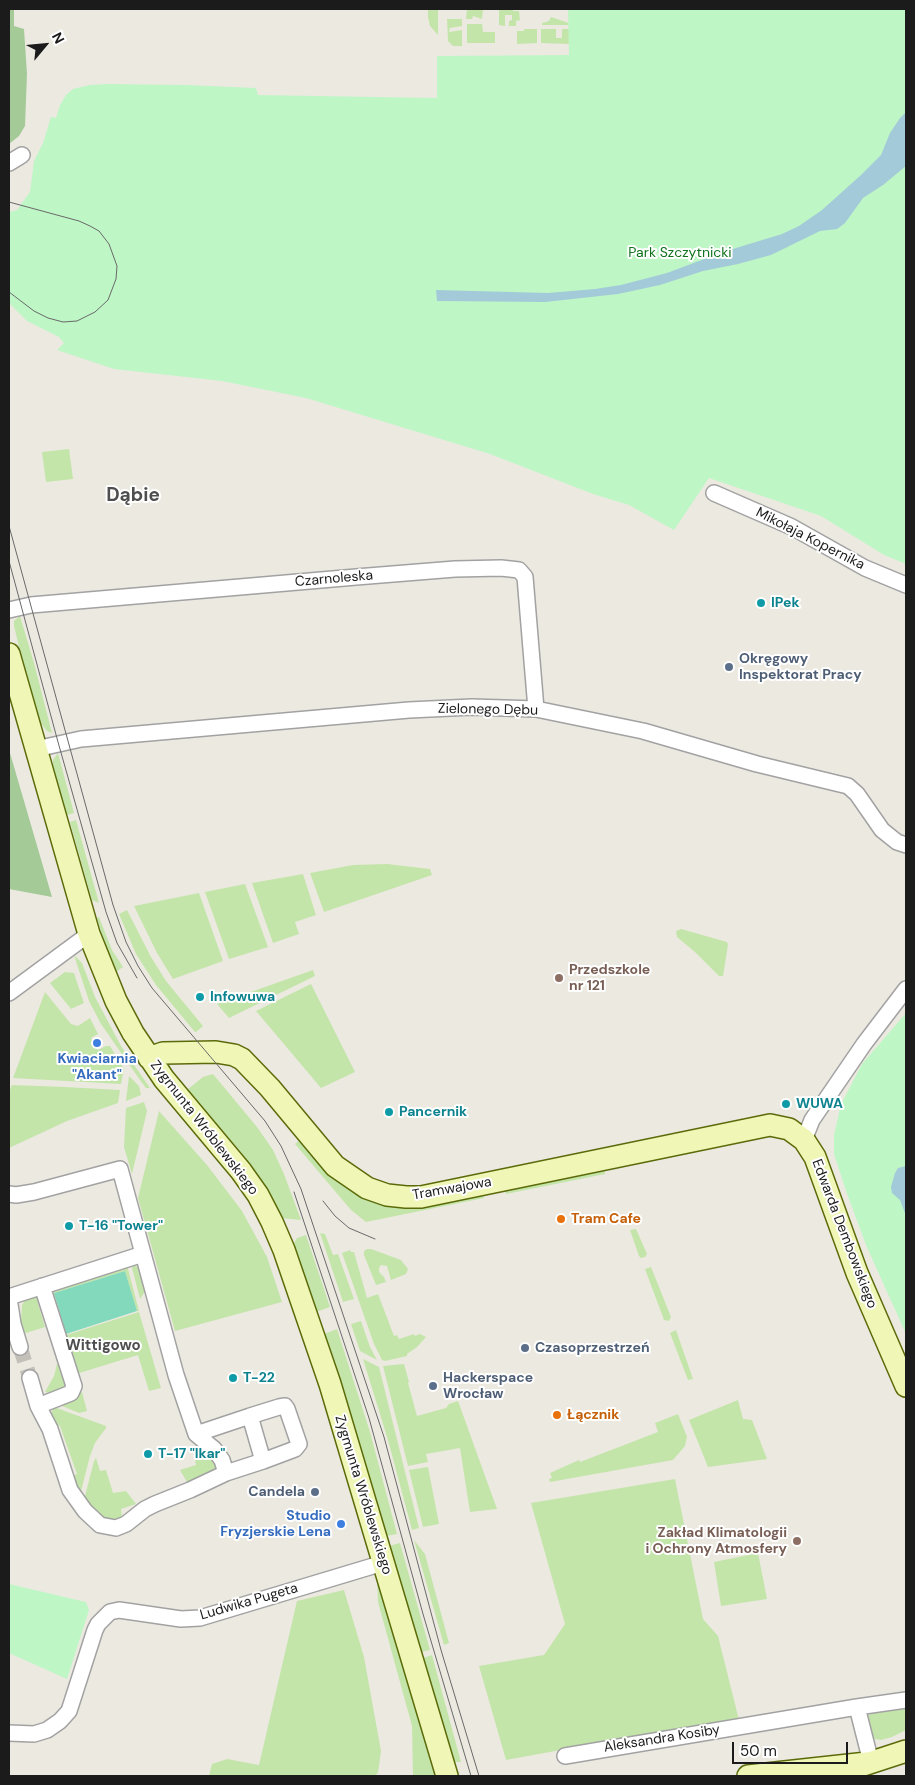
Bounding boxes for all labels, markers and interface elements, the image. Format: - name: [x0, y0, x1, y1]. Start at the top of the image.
- north arrow: [20, 20, 70, 70]
- text: N: [48, 29, 69, 47]
- park label: Park Szczytnicki: [628, 245, 732, 261]
- district label: Dąbie: [106, 485, 160, 507]
- street label: Mikołaja Kopernika: [753, 504, 867, 574]
- street label: Czarnoleska: [294, 567, 374, 591]
- place label: IPek: [771, 595, 800, 611]
- marker: IPek: [755, 597, 767, 609]
- place label: Okręgowy Inspektorat Pracy: [739, 651, 862, 684]
- marker: Okręgowy Inspektorat Pracy: [723, 661, 735, 673]
- street label: Zielonego Dębu: [438, 701, 538, 719]
- place label: Przedszkole nr 121: [569, 962, 650, 994]
- marker: Przedszkole nr 121: [553, 972, 565, 984]
- place label: Infowuwa: [210, 989, 275, 1005]
- marker: Infowuwa: [194, 991, 206, 1003]
- marker: Kwiaciarnia "Akant": [91, 1037, 103, 1049]
- place label: Kwiaciarnia "Akant": [57, 1051, 137, 1084]
- street label: Zygmunta Wróblewskiego: [146, 1057, 262, 1199]
- place label: WUWA: [796, 1096, 843, 1112]
- marker: WUWA: [780, 1098, 792, 1110]
- place label: Pancernik: [399, 1104, 467, 1120]
- marker: Pancernik: [383, 1106, 395, 1118]
- street label: Edwarda Dembowskiego: [808, 1157, 880, 1311]
- street label: Tramwajowa: [411, 1174, 493, 1204]
- place label: Tram Cafe: [571, 1211, 641, 1227]
- marker: Tram Cafe: [555, 1213, 567, 1225]
- place label: T-16 "Tower": [79, 1218, 163, 1234]
- marker: T-16 "Tower": [63, 1220, 75, 1232]
- district label: Wittigowo: [65, 1337, 141, 1355]
- place label: Czasoprzestrzeń: [535, 1340, 650, 1356]
- marker: Czasoprzestrzeń: [519, 1342, 531, 1354]
- place label: T-22: [243, 1370, 275, 1386]
- place label: Hackerspace Wrocław: [443, 1370, 533, 1402]
- marker: T-22: [227, 1372, 239, 1384]
- marker: Hackerspace Wrocław: [427, 1380, 439, 1392]
- place label: Łącznik: [567, 1407, 619, 1423]
- marker: Łącznik: [551, 1409, 563, 1421]
- street label: Zygmunta Wróblewskiego: [331, 1413, 395, 1577]
- place label: T-17 "Ikar": [158, 1446, 225, 1462]
- marker: T-17 "Ikar": [142, 1448, 154, 1460]
- place label: Candela: [248, 1484, 305, 1500]
- marker: Candela: [309, 1486, 321, 1498]
- place label: Studio Fryzjerskie Lena: [220, 1508, 331, 1540]
- marker: Studio Fryzjerskie Lena: [335, 1518, 347, 1530]
- place label: Zakład Klimatologii i Ochrony Atmosfery: [645, 1525, 787, 1558]
- marker: Zakład Klimatologii i Ochrony Atmosfery: [791, 1535, 803, 1547]
- street label: Ludwika Pugeta: [198, 1580, 300, 1624]
- street label: Aleksandra Kosiby: [603, 1722, 721, 1756]
- scale bar: [735, 1732, 851, 1764]
- text: 50 m: [740, 1741, 777, 1761]

